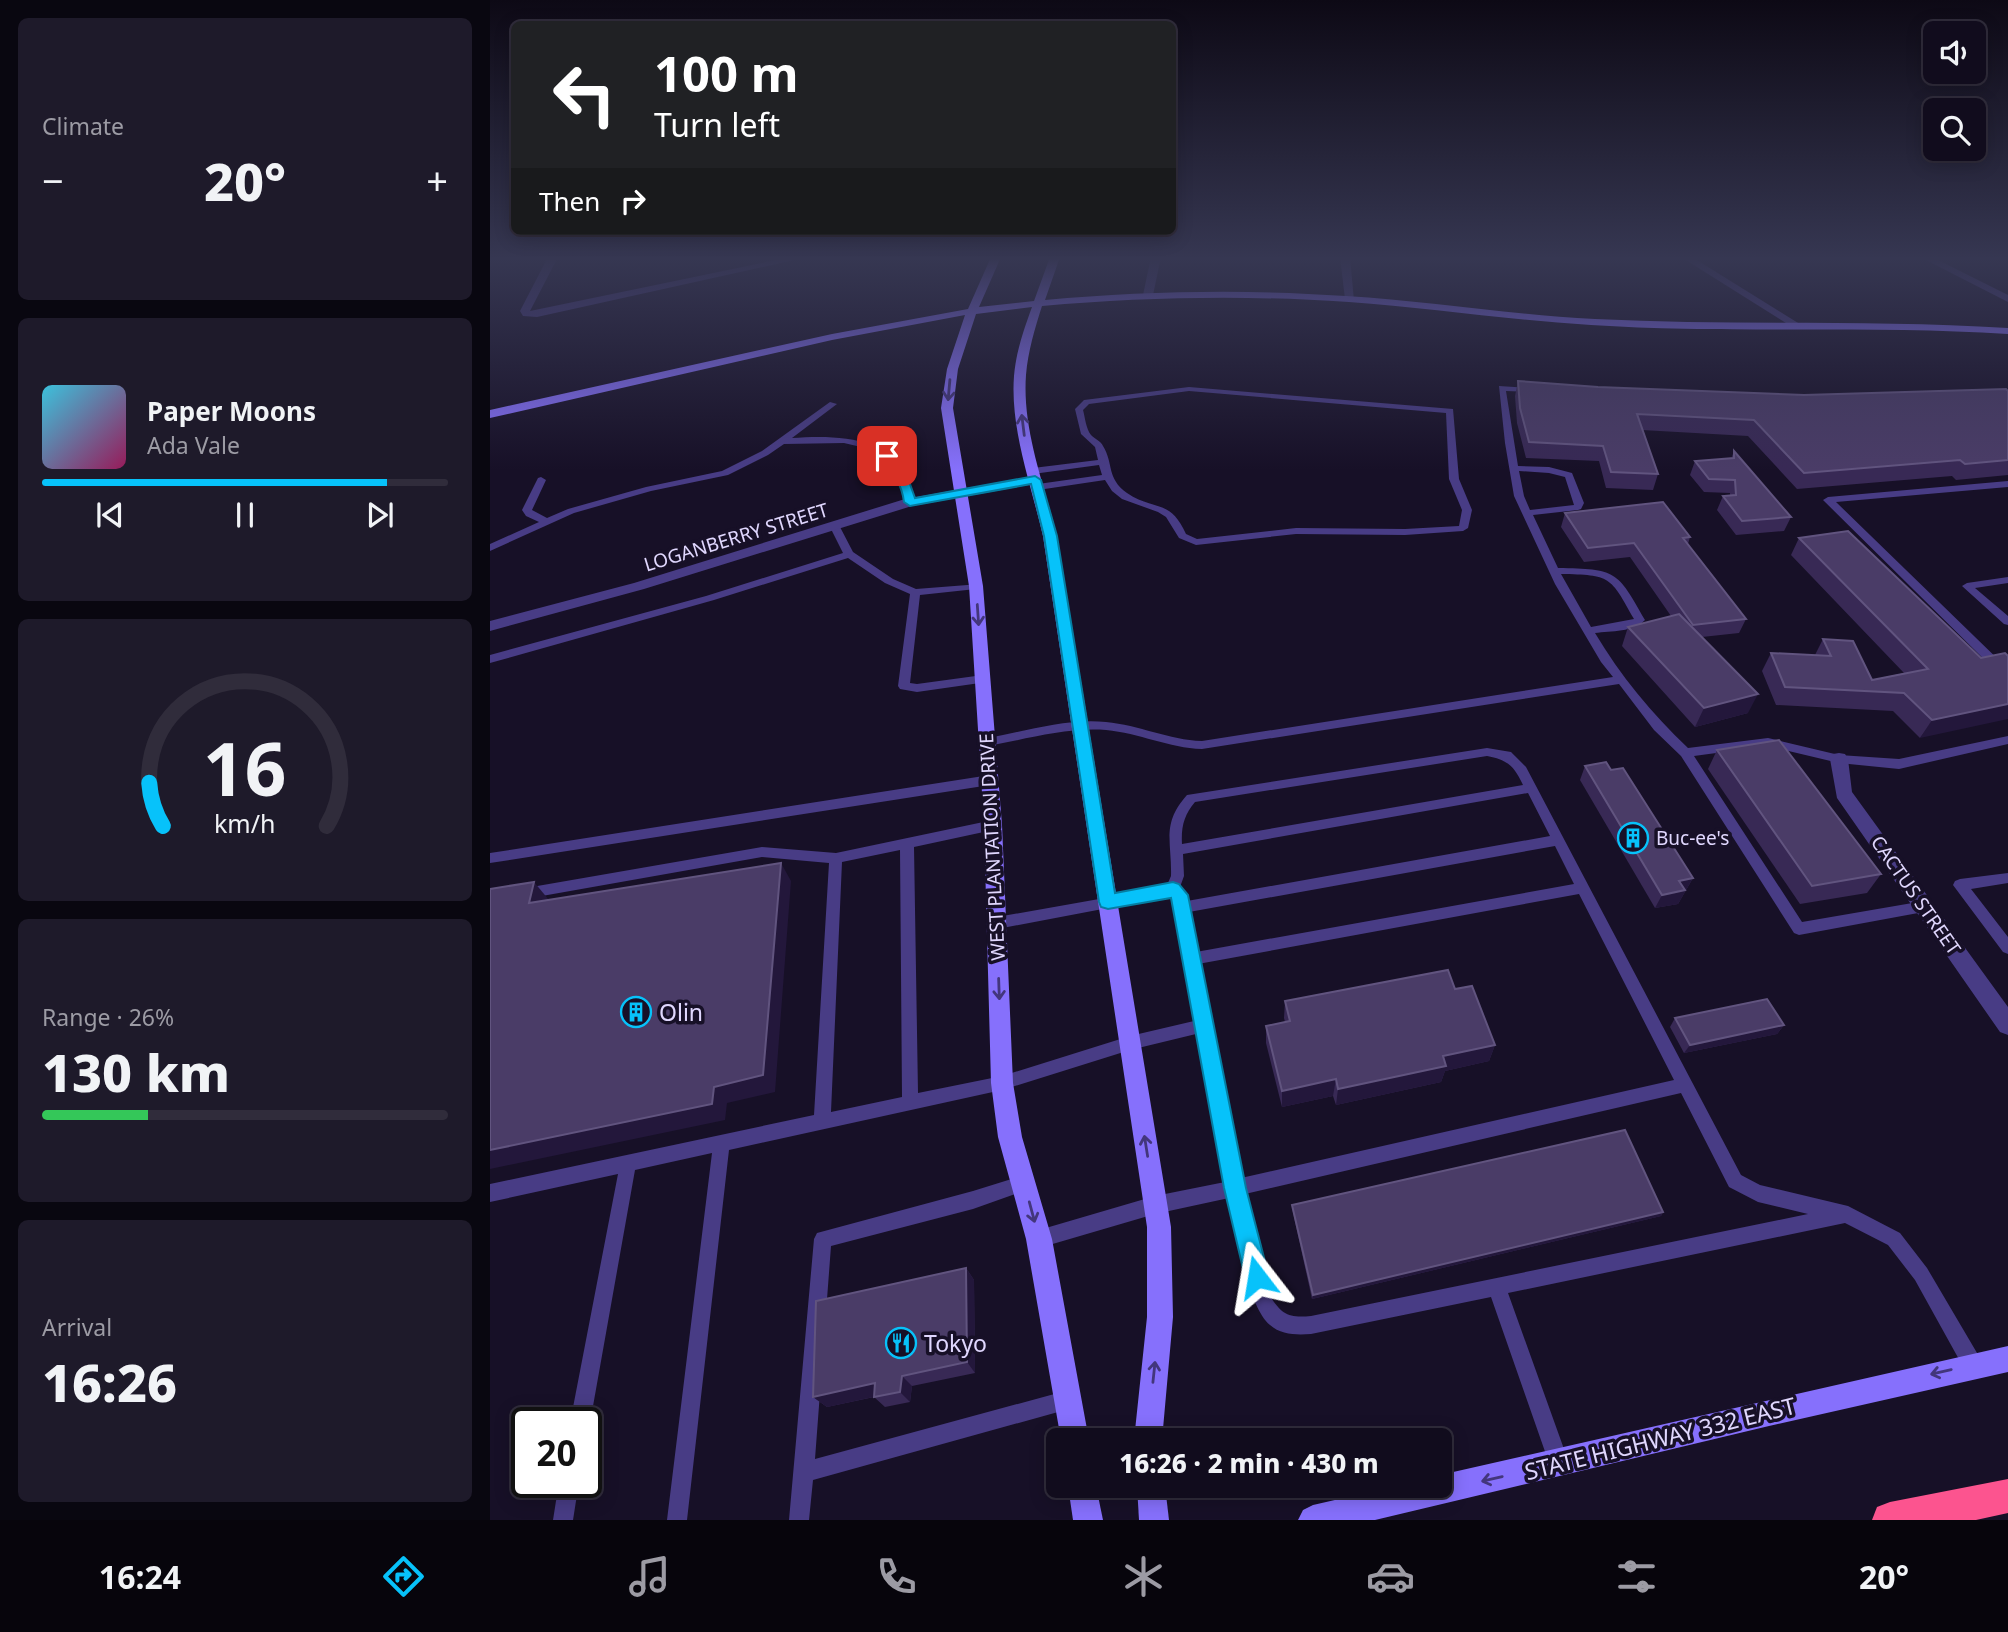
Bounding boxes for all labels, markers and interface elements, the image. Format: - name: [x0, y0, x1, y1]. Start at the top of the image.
- map controls: [1923, 21, 1986, 161]
- button: sound: [1923, 21, 1986, 84]
- text: 100 m: [654, 40, 799, 106]
- icon: left: [539, 49, 630, 140]
- button: search: [1923, 98, 1986, 161]
- text: Turn left: [654, 103, 780, 146]
- text: Climate: [42, 110, 124, 142]
- text: 20°: [204, 145, 286, 216]
- text: −: [42, 154, 64, 206]
- text: +: [426, 154, 448, 206]
- icon: right: [614, 182, 652, 220]
- text: Then: [539, 183, 600, 219]
- one-way arrow: [942, 378, 955, 401]
- text: Paper Moons: [147, 393, 316, 429]
- one-way arrow: [1017, 414, 1030, 437]
- pin: [857, 426, 917, 486]
- text: Ada Vale: [147, 429, 240, 461]
- icon: arrive: [868, 437, 906, 475]
- icon: previous: [91, 496, 129, 534]
- icon: pause: [226, 496, 264, 534]
- icon: next: [361, 496, 399, 534]
- street label: LOGANBERRY STREET: [641, 496, 832, 577]
- one-way arrow: [972, 603, 985, 625]
- text: 16: [203, 718, 287, 817]
- street label: WEST PLANTATION DRIVE: [973, 733, 1011, 961]
- text: km/h: [214, 806, 276, 840]
- building icon: Buc-ee's: [1616, 821, 1650, 855]
- place label: Buc-ee's: [1656, 825, 1729, 851]
- street label: CACTUS STREET: [1865, 830, 1967, 960]
- one-way arrow: [992, 977, 1005, 1000]
- building icon: Olin: [619, 995, 653, 1029]
- place label: Olin: [659, 996, 703, 1028]
- text: Range · 26%: [42, 1001, 174, 1033]
- text: 130 km: [42, 1036, 230, 1107]
- one-way arrow: [1139, 1135, 1152, 1158]
- one-way arrow: [1026, 1200, 1039, 1223]
- position arrow: [1220, 1240, 1294, 1314]
- text: Arrival: [42, 1311, 112, 1343]
- restaurant icon: Tokyo: [884, 1326, 918, 1360]
- place label: Tokyo: [924, 1327, 987, 1359]
- text: 16:26: [42, 1346, 177, 1417]
- one-way arrow: [1147, 1362, 1160, 1384]
- one-way arrow: [1930, 1366, 1953, 1379]
- street label: STATE HIGHWAY 332 EAST: [1521, 1389, 1799, 1487]
- speed limit sign: 20: [511, 1407, 602, 1498]
- text: 16:26 · 2 min · 430 m: [1119, 1445, 1379, 1481]
- one-way arrow: [1481, 1473, 1504, 1486]
- icon: directions: [379, 1552, 428, 1601]
- icon: music: [625, 1552, 674, 1601]
- icon: phone: [872, 1552, 921, 1601]
- icon: climate: [1119, 1552, 1168, 1601]
- icon: car: [1366, 1552, 1415, 1601]
- icon: filters: [1612, 1552, 1661, 1601]
- text: 16:24: [99, 1555, 181, 1598]
- text: 20°: [1859, 1555, 1909, 1598]

